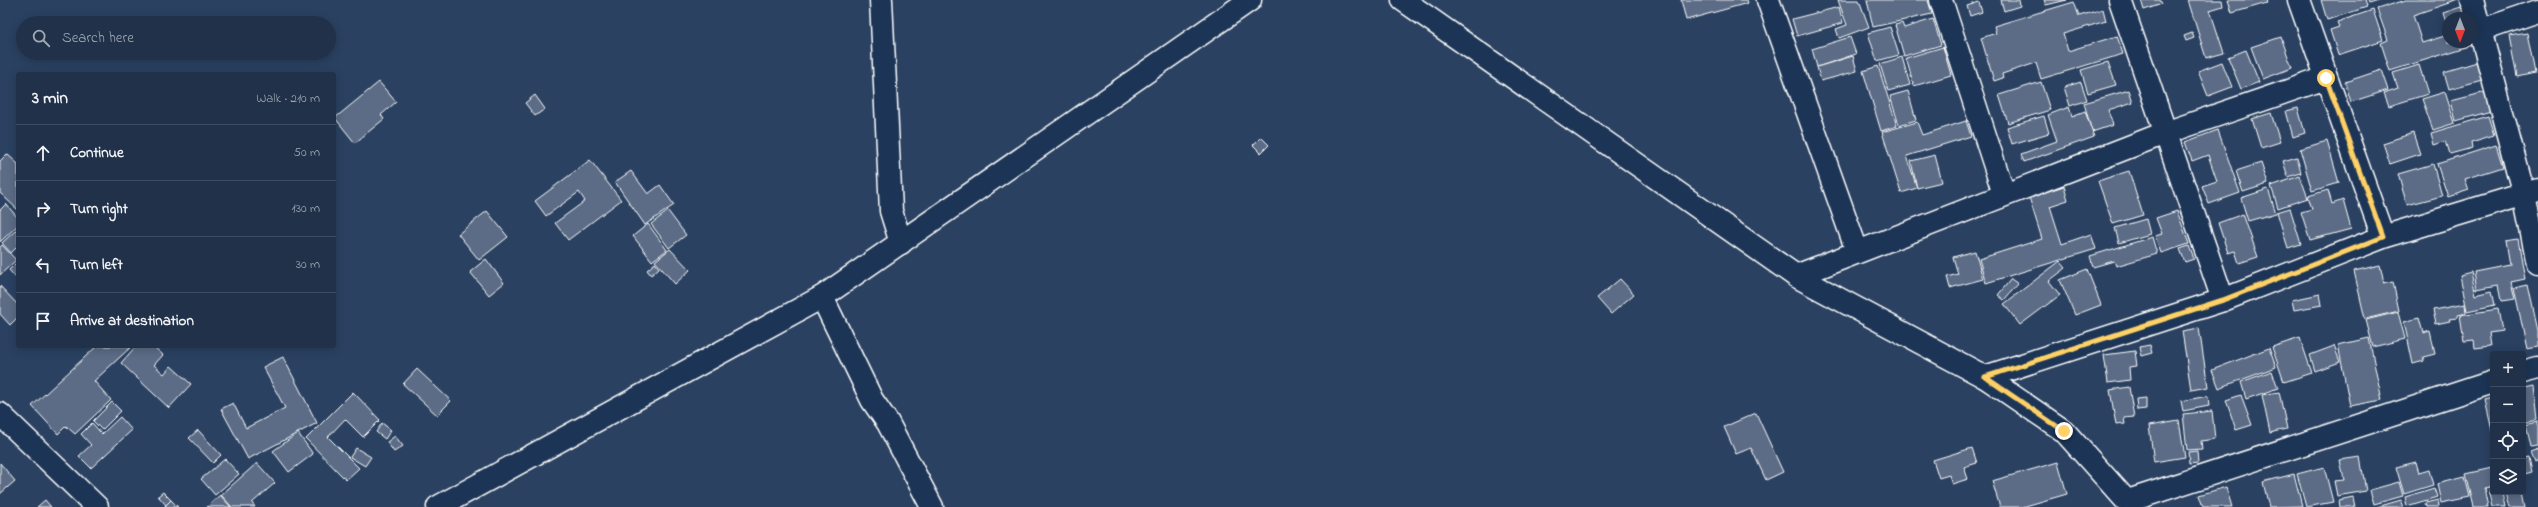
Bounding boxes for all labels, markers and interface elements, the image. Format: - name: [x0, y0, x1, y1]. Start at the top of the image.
- north arrow: [2442, 12, 2478, 48]
- search box: [16, 16, 336, 60]
- icon: search: [30, 27, 52, 49]
- text: Search here: [62, 27, 134, 49]
- route start: [2317, 69, 2335, 87]
- text: 3 min: [32, 86, 68, 111]
- text: Walk · 210 m: [256, 89, 320, 108]
- icon: ahead: [32, 142, 54, 164]
- text: Continue: [70, 142, 124, 164]
- text: 50 m: [294, 143, 320, 162]
- icon: right: [32, 198, 54, 220]
- text: Turn right: [70, 198, 128, 220]
- text: 130 m: [292, 199, 320, 218]
- icon: left: [32, 254, 54, 276]
- text: Turn left: [70, 254, 123, 276]
- text: 30 m: [296, 255, 320, 274]
- icon: arrive: [32, 310, 54, 332]
- text: Arrive at destination: [70, 310, 194, 332]
- map controls: [2490, 351, 2526, 495]
- button: +: [2490, 351, 2526, 387]
- button: −: [2490, 387, 2526, 423]
- route end: [2055, 422, 2073, 440]
- button: locate: [2490, 423, 2526, 459]
- button: layers: [2490, 459, 2526, 495]

